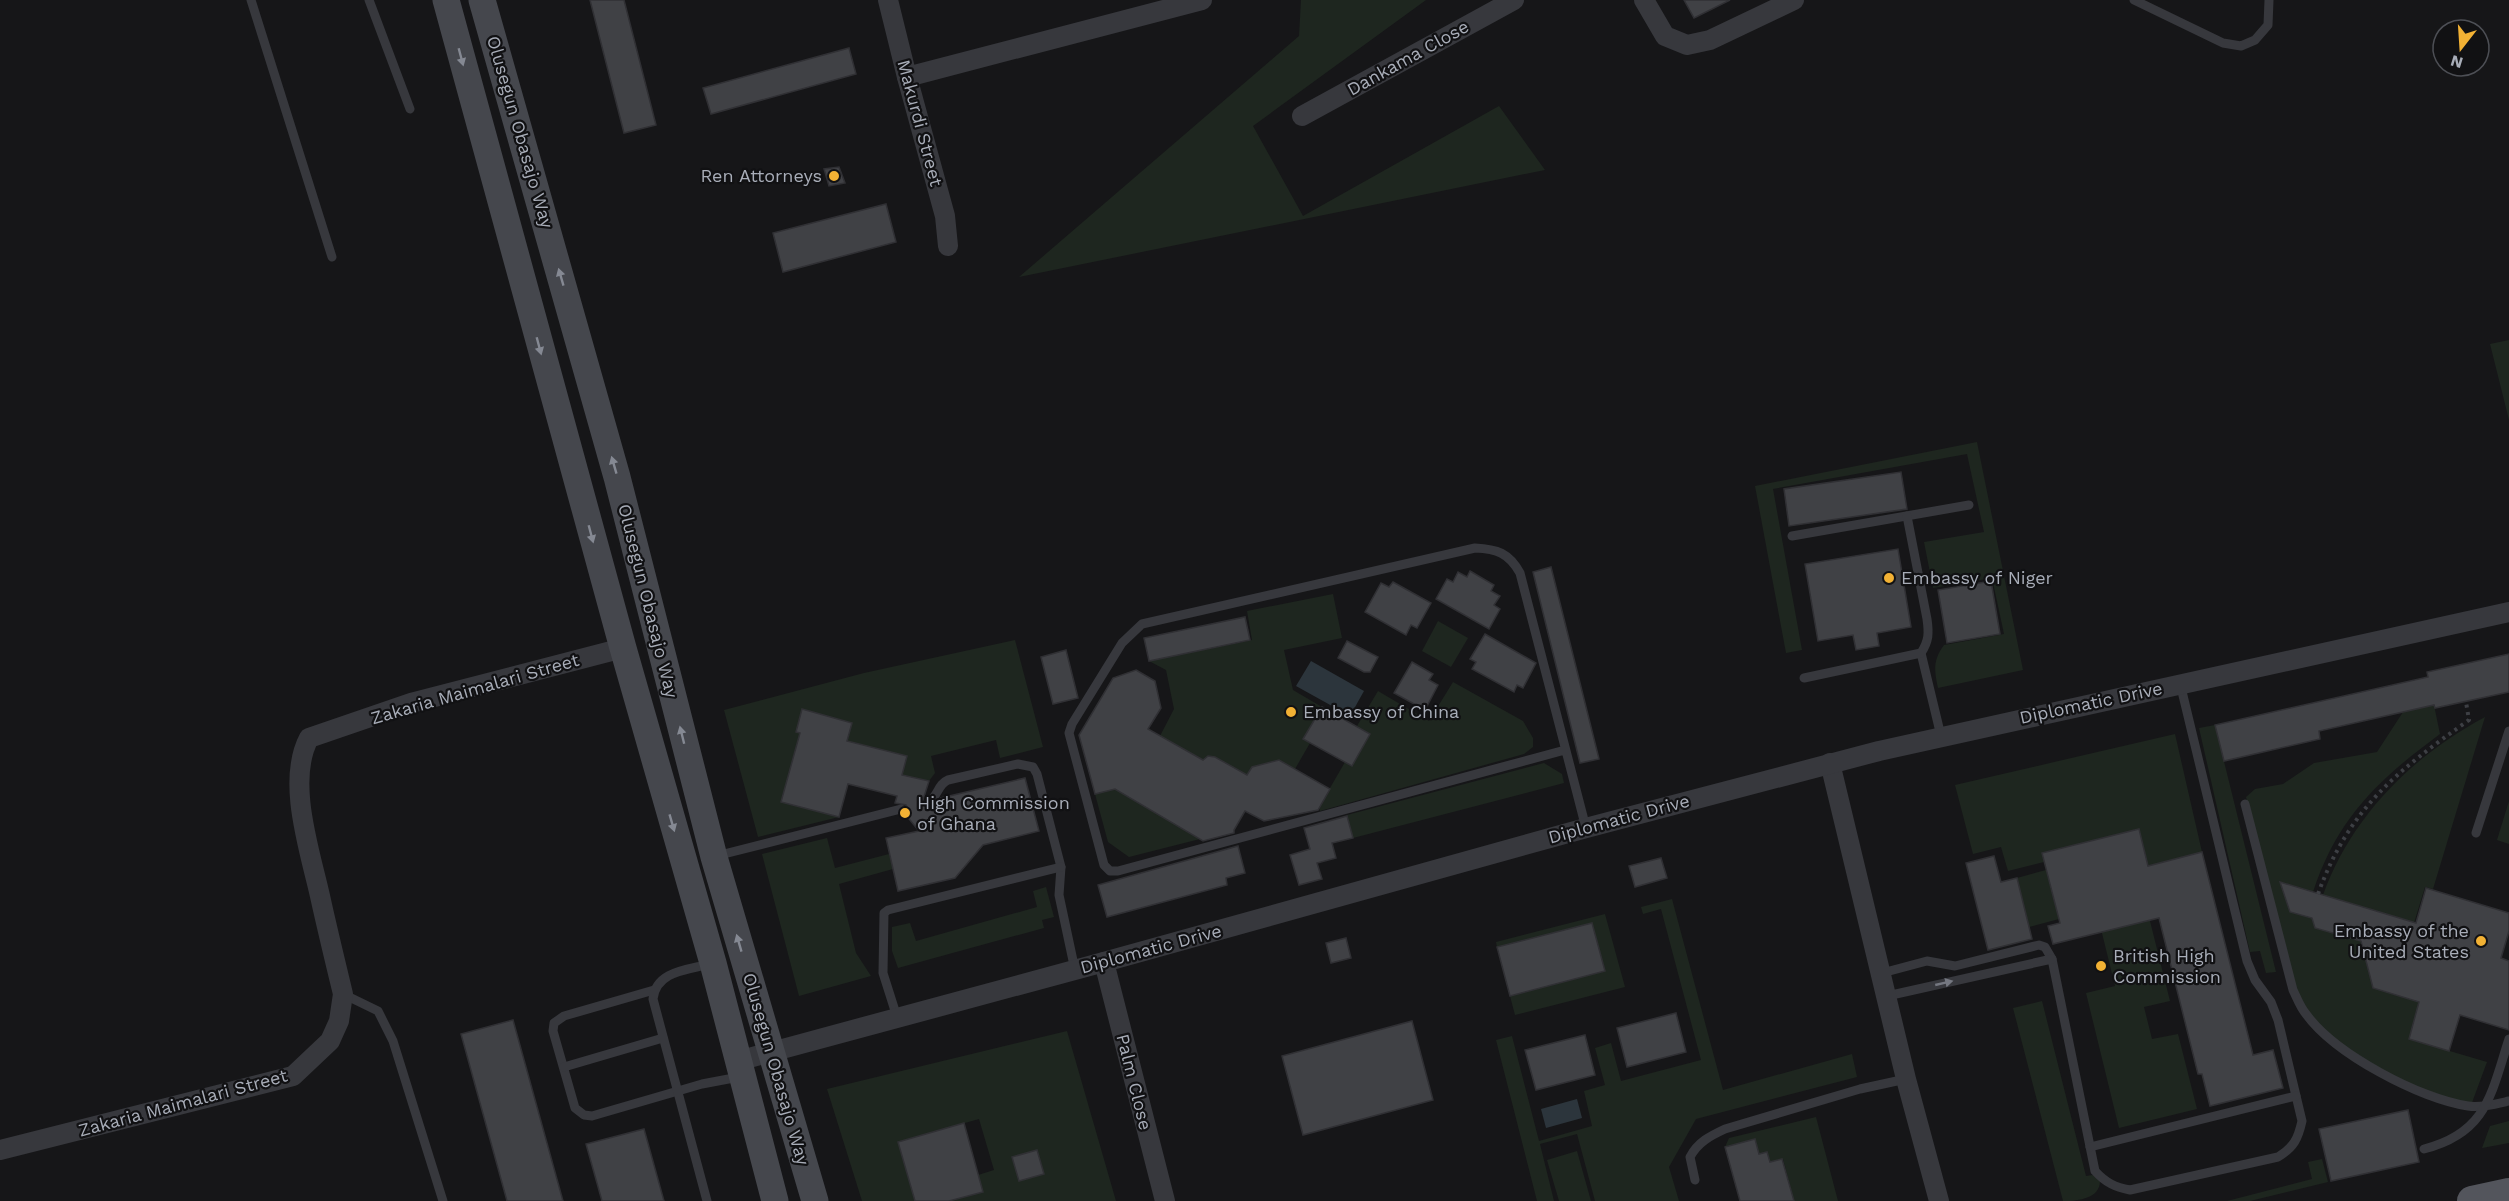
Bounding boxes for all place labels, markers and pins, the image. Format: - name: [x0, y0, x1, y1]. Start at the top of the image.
- place label: Ren Attorneys: [700, 165, 822, 186]
- marker: Ren Attorneys: [827, 169, 841, 183]
- place label: Embassy of Niger: [1901, 567, 2053, 588]
- marker: Embassy of Niger: [1882, 571, 1896, 585]
- place label: Embassy of China: [1303, 701, 1459, 722]
- marker: Embassy of China: [1284, 705, 1298, 719]
- place label: High Commission of Ghana: [917, 792, 1070, 834]
- marker: High Commission of Ghana: [898, 806, 912, 820]
- place label: Embassy of the United States: [2334, 920, 2469, 962]
- marker: Embassy of the United States: [2474, 934, 2488, 948]
- place label: British High Commission: [2113, 945, 2221, 987]
- marker: British High Commission: [2094, 959, 2108, 973]

